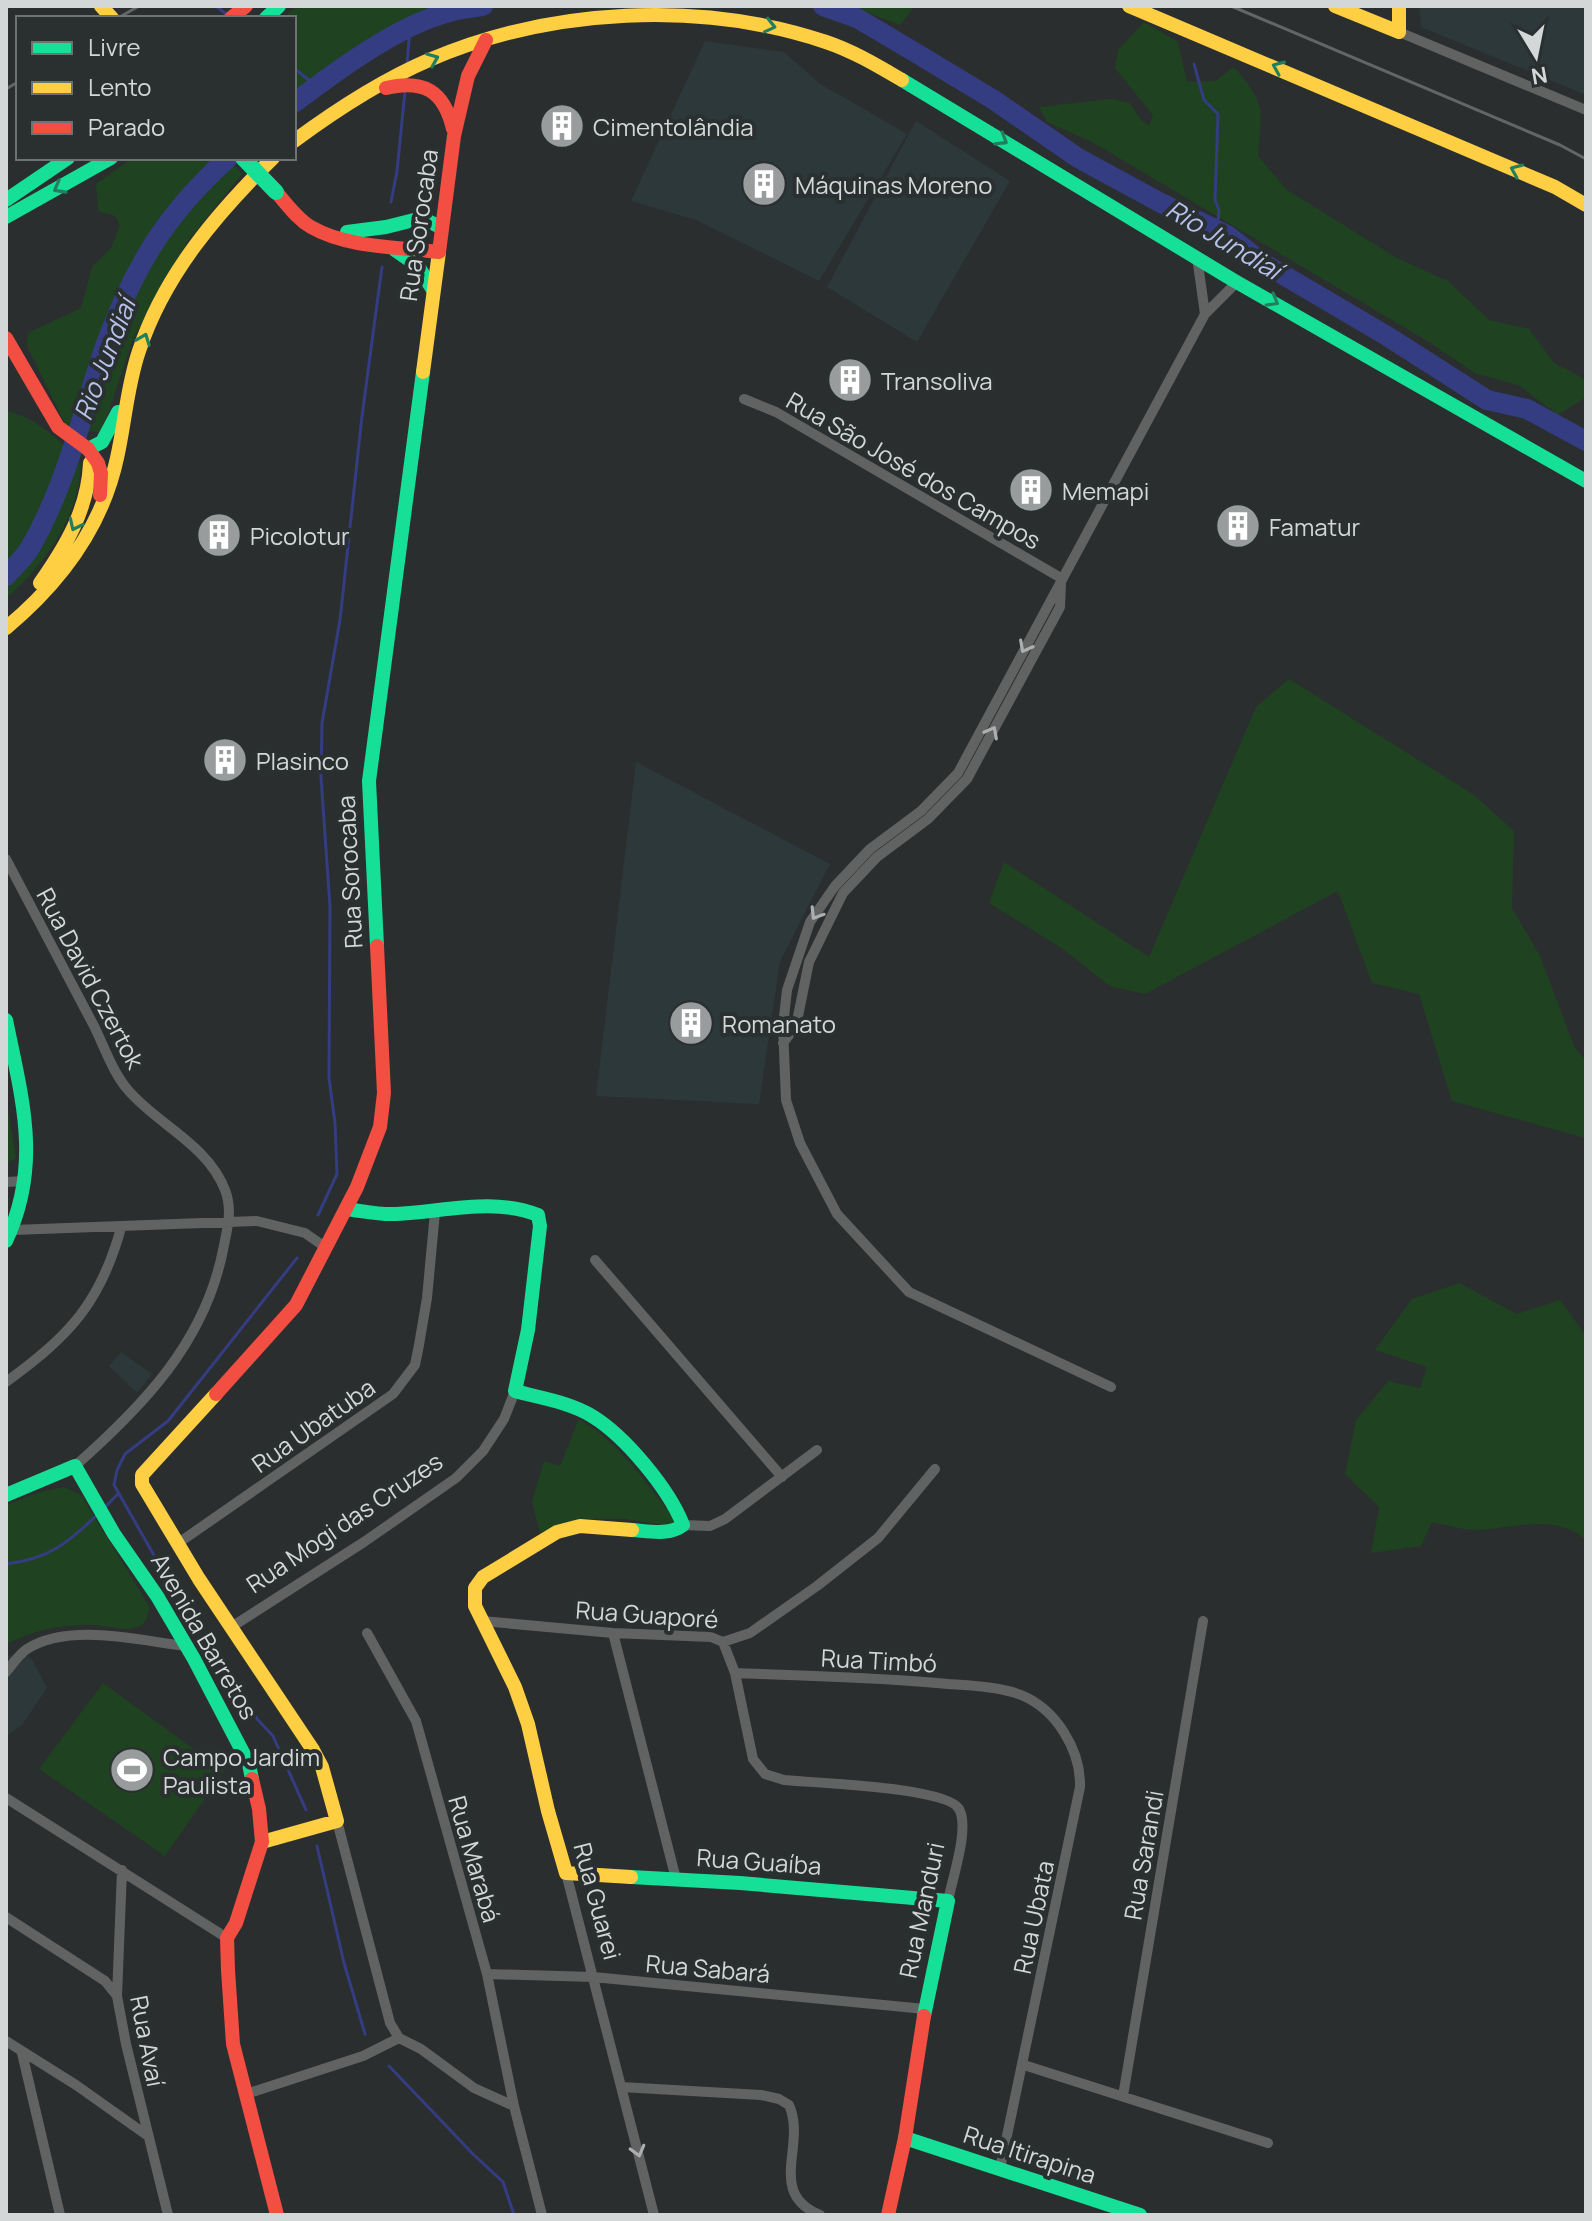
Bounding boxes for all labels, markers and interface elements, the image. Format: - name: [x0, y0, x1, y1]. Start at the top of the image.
- legend: [16, 16, 296, 160]
- one-way arrow: [762, 16, 776, 33]
- north arrow: [1496, 16, 1576, 96]
- text: Livre: [88, 30, 141, 63]
- one-way arrow: [425, 52, 439, 69]
- text: N: [1529, 60, 1550, 92]
- one-way arrow: [1272, 61, 1286, 77]
- text: Lento: [88, 70, 152, 103]
- building icon: Cimentolândia: [538, 102, 586, 150]
- text: Parado: [88, 110, 165, 143]
- place label: Cimentolândia: [593, 110, 754, 143]
- one-way arrow: [993, 130, 1008, 145]
- street label: Rua Sorocaba: [391, 147, 445, 303]
- building icon: Máquinas Moreno: [740, 160, 788, 208]
- one-way arrow: [1510, 164, 1525, 180]
- place label: Máquinas Moreno: [795, 168, 992, 201]
- one-way arrow: [53, 178, 68, 194]
- water label: Rio Jundiaí: [1160, 191, 1292, 290]
- water label: Rio Jundiaí: [64, 288, 145, 425]
- one-way arrow: [1264, 291, 1279, 307]
- one-way arrow: [134, 333, 151, 347]
- building icon: Transoliva: [826, 356, 874, 404]
- place label: Transoliva: [881, 364, 993, 397]
- street label: Rua São José dos Campos: [781, 384, 1047, 556]
- building icon: Memapi: [1007, 466, 1055, 514]
- place label: Memapi: [1062, 474, 1149, 507]
- building icon: Famatur: [1214, 502, 1262, 550]
- place label: Famatur: [1269, 510, 1360, 543]
- building icon: Picolotur: [195, 511, 243, 559]
- one-way arrow: [69, 516, 85, 531]
- place label: Picolotur: [250, 519, 350, 552]
- one-way arrow: [1019, 639, 1034, 654]
- one-way arrow: [983, 726, 998, 740]
- building icon: Plasinco: [201, 736, 249, 784]
- place label: Plasinco: [256, 744, 349, 777]
- street label: Rua Sorocaba: [329, 795, 369, 949]
- street label: Rua David Czertok: [29, 882, 153, 1075]
- one-way arrow: [811, 906, 826, 920]
- building icon: Romanato: [667, 999, 715, 1047]
- place label: Romanato: [722, 1007, 836, 1040]
- street label: Rua Ubatuba: [245, 1370, 381, 1480]
- street label: Rua Mogi das Cruzes: [239, 1444, 449, 1600]
- street label: Avenida Barretos: [144, 1547, 266, 1725]
- street label: Rua Guaporé: [574, 1593, 720, 1635]
- street label: Rua Timbó: [820, 1640, 938, 1680]
- place label: Campo Jardim Paulista: [163, 1740, 320, 1801]
- sports icon: Campo Jardim Paulista: [108, 1746, 156, 1794]
- street label: Rua Sarandi: [1115, 1788, 1171, 1922]
- street label: Rua Marabá: [441, 1792, 509, 1926]
- street label: Rua Guarei: [567, 1839, 629, 1963]
- street label: Rua Manduri: [891, 1839, 951, 1981]
- street label: Rua Guaíba: [695, 1840, 823, 1882]
- street label: Rua Ubata: [1005, 1857, 1061, 1977]
- street label: Rua Sabará: [644, 1946, 772, 1990]
- street label: Rua Avaí: [123, 1993, 173, 2090]
- street label: Rua Itirapina: [960, 2117, 1100, 2191]
- one-way arrow: [628, 2144, 645, 2157]

